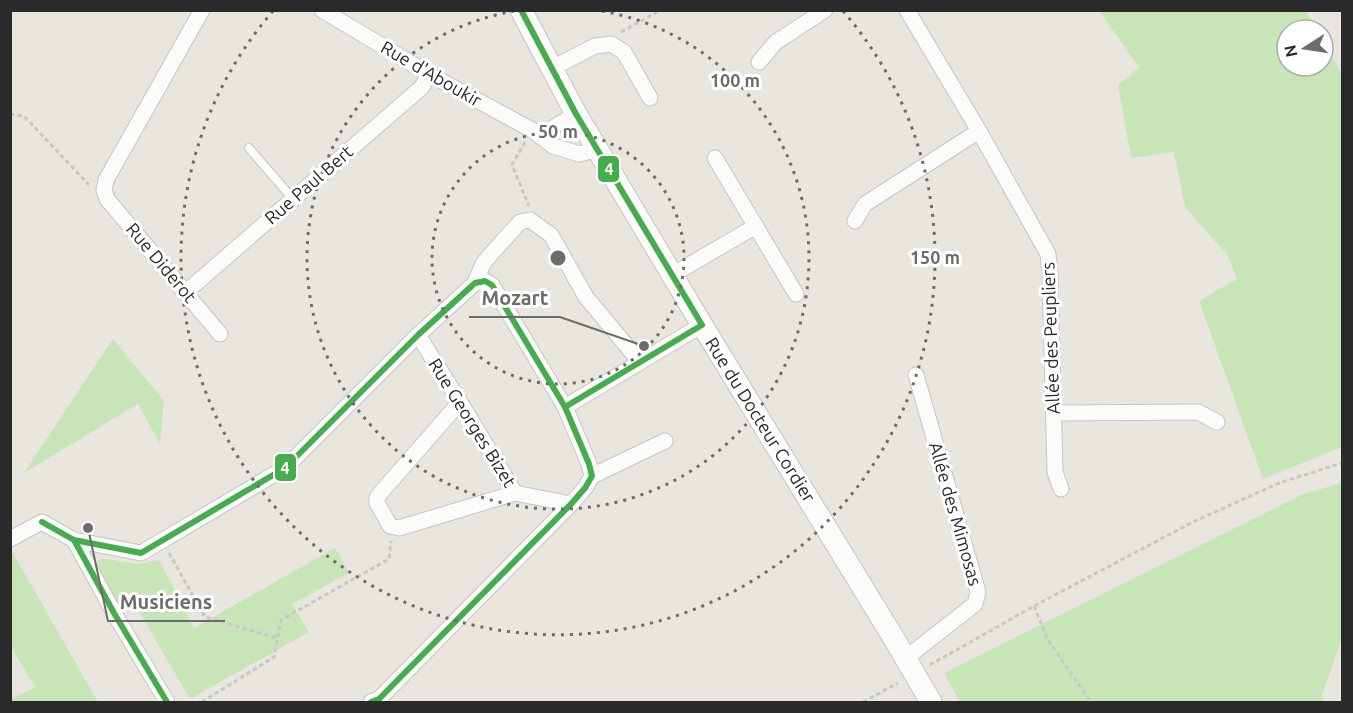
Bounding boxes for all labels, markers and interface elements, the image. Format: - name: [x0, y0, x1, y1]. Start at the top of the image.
- north arrow: [1275, 18, 1335, 78]
- street label: Rue d'Aboukir: [378, 36, 485, 110]
- text: N: [1280, 43, 1300, 59]
- text: 100 m: [710, 70, 760, 90]
- text: 50 m: [538, 121, 578, 141]
- street label: Rue Paul Bert: [260, 141, 356, 228]
- line badge: 4: [597, 155, 620, 183]
- text: 4: [604, 160, 614, 178]
- street label: Rue Diderot: [123, 219, 201, 306]
- text: 150 m: [910, 247, 960, 267]
- centre of rings: [548, 248, 568, 268]
- street label: Allée des Peupliers: [1037, 261, 1063, 415]
- callout: Mozart: [469, 279, 560, 317]
- text: Mozart: [482, 286, 549, 309]
- street label: Rue du Docteur Cordier: [702, 333, 820, 506]
- street label: Rue Georges Bizet: [425, 354, 521, 490]
- street label: Allée des Mimosas: [926, 440, 986, 588]
- line badge: 4: [274, 453, 297, 482]
- text: 4: [280, 459, 290, 477]
- callout: Musiciens: [108, 583, 225, 621]
- text: Musiciens: [120, 590, 212, 613]

